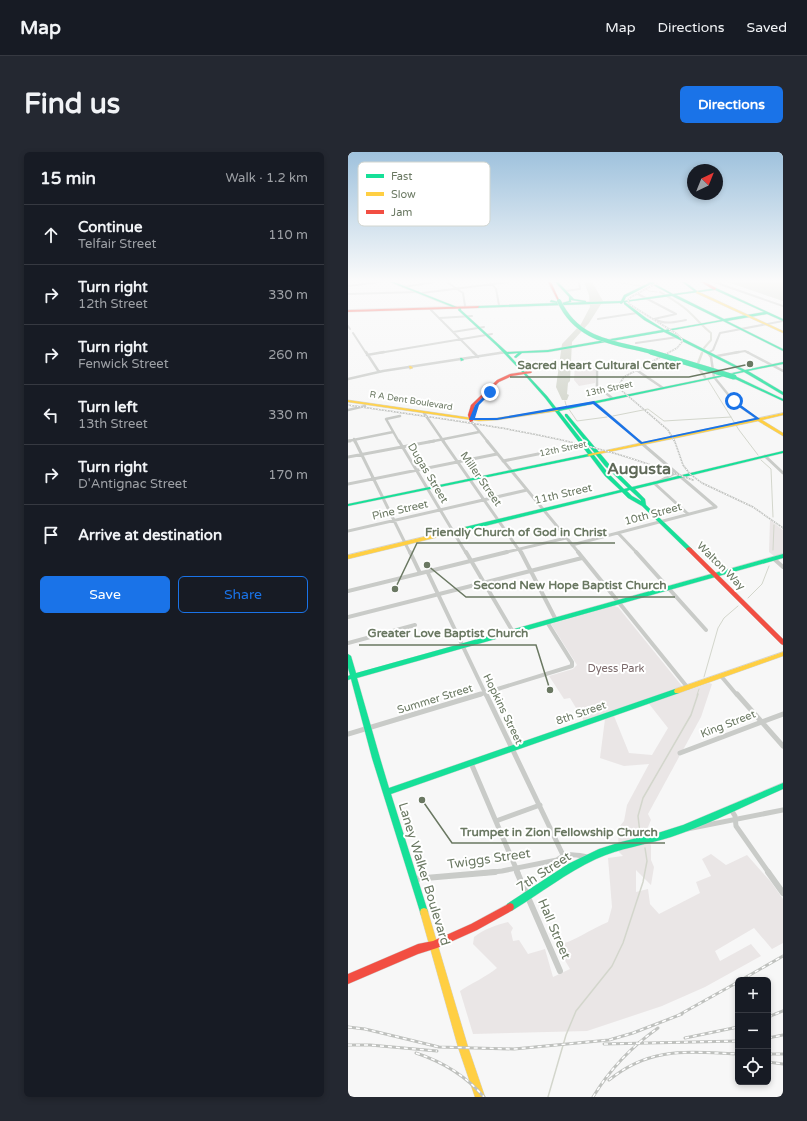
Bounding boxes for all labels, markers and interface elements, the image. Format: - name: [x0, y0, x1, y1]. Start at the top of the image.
- text: Map: [20, 17, 61, 39]
- text: Map: [605, 19, 636, 36]
- text: Directions: [658, 19, 725, 36]
- text: Saved: [747, 19, 787, 36]
- button: Directions: [680, 86, 783, 123]
- text: Find us: [24, 87, 120, 121]
- legend: [358, 162, 490, 226]
- north arrow: [687, 164, 723, 200]
- text: 15 min: [40, 168, 96, 189]
- text: Walk · 1.2 km: [226, 170, 308, 186]
- text: Fast: [391, 170, 412, 183]
- text: Slow: [391, 188, 416, 201]
- text: Jam: [391, 206, 412, 219]
- text: Continue: [78, 218, 142, 236]
- icon: ahead: [40, 224, 62, 246]
- text: 110 m: [268, 227, 308, 243]
- text: Telfair Street: [78, 236, 157, 252]
- text: Turn right: [78, 278, 148, 296]
- icon: right: [40, 284, 62, 306]
- text: 330 m: [268, 287, 308, 303]
- text: 12th Street: [78, 296, 148, 312]
- text: Turn right: [78, 338, 148, 356]
- icon: right: [40, 344, 62, 366]
- text: 260 m: [268, 347, 308, 363]
- callout: Sacred Heart Cultural Center: [510, 353, 689, 377]
- text: Fenwick Street: [78, 356, 169, 372]
- text: Sacred Heart Cultural Center: [518, 358, 681, 372]
- street label: 13th Street: [584, 378, 634, 399]
- route end: [481, 383, 499, 401]
- street label: R A Dent Boulevard: [369, 389, 453, 413]
- route start: [725, 392, 743, 410]
- text: Turn left: [78, 398, 138, 416]
- icon: left: [40, 404, 62, 426]
- text: 330 m: [268, 407, 308, 423]
- text: 13th Street: [78, 416, 148, 432]
- street label: 12th Street: [538, 438, 588, 459]
- street label: Dugas Street: [405, 441, 451, 505]
- street label: Miller Street: [457, 449, 505, 509]
- text: Turn right: [78, 458, 148, 476]
- district label: Augusta: [607, 459, 671, 479]
- icon: right: [40, 464, 62, 486]
- text: 170 m: [268, 467, 308, 483]
- text: D'Antignac Street: [78, 476, 187, 492]
- street label: 11th Street: [533, 481, 593, 507]
- street label: Pine Street: [371, 497, 429, 523]
- street label: 10th Street: [623, 500, 683, 528]
- callout: Friendly Church of God in Christ: [417, 519, 615, 543]
- icon: arrive: [40, 524, 62, 546]
- text: Friendly Church of God in Christ: [425, 525, 607, 540]
- text: Arrive at destination: [78, 526, 222, 544]
- street label: Walton Way: [694, 539, 748, 593]
- callout: Second New Hope Baptist Church: [466, 573, 675, 597]
- button: Save: [40, 576, 170, 613]
- button: Share: [178, 576, 308, 613]
- text: Second New Hope Baptist Church: [474, 578, 666, 593]
- callout: Greater Love Baptist Church: [359, 621, 536, 645]
- text: Greater Love Baptist Church: [368, 626, 528, 641]
- park label: Dyess Park: [587, 662, 645, 675]
- street label: Hopkins Street: [480, 672, 526, 746]
- street label: Summer Street: [396, 681, 474, 717]
- street label: 8th Street: [554, 698, 608, 728]
- street label: King Street: [699, 708, 757, 740]
- street label: Laney Walker Boulevard: [395, 801, 453, 947]
- callout: Trumpet in Zion Fellowship Church: [452, 819, 665, 843]
- text: Trumpet in Zion Fellowship Church: [459, 825, 658, 840]
- street label: Twiggs Street: [446, 845, 532, 873]
- street label: 7th Street: [514, 849, 574, 895]
- street label: Hall Street: [534, 896, 574, 962]
- map controls: [735, 977, 771, 1085]
- button: +: [735, 977, 771, 1013]
- button: −: [735, 1013, 771, 1049]
- button: locate: [735, 1049, 771, 1085]

